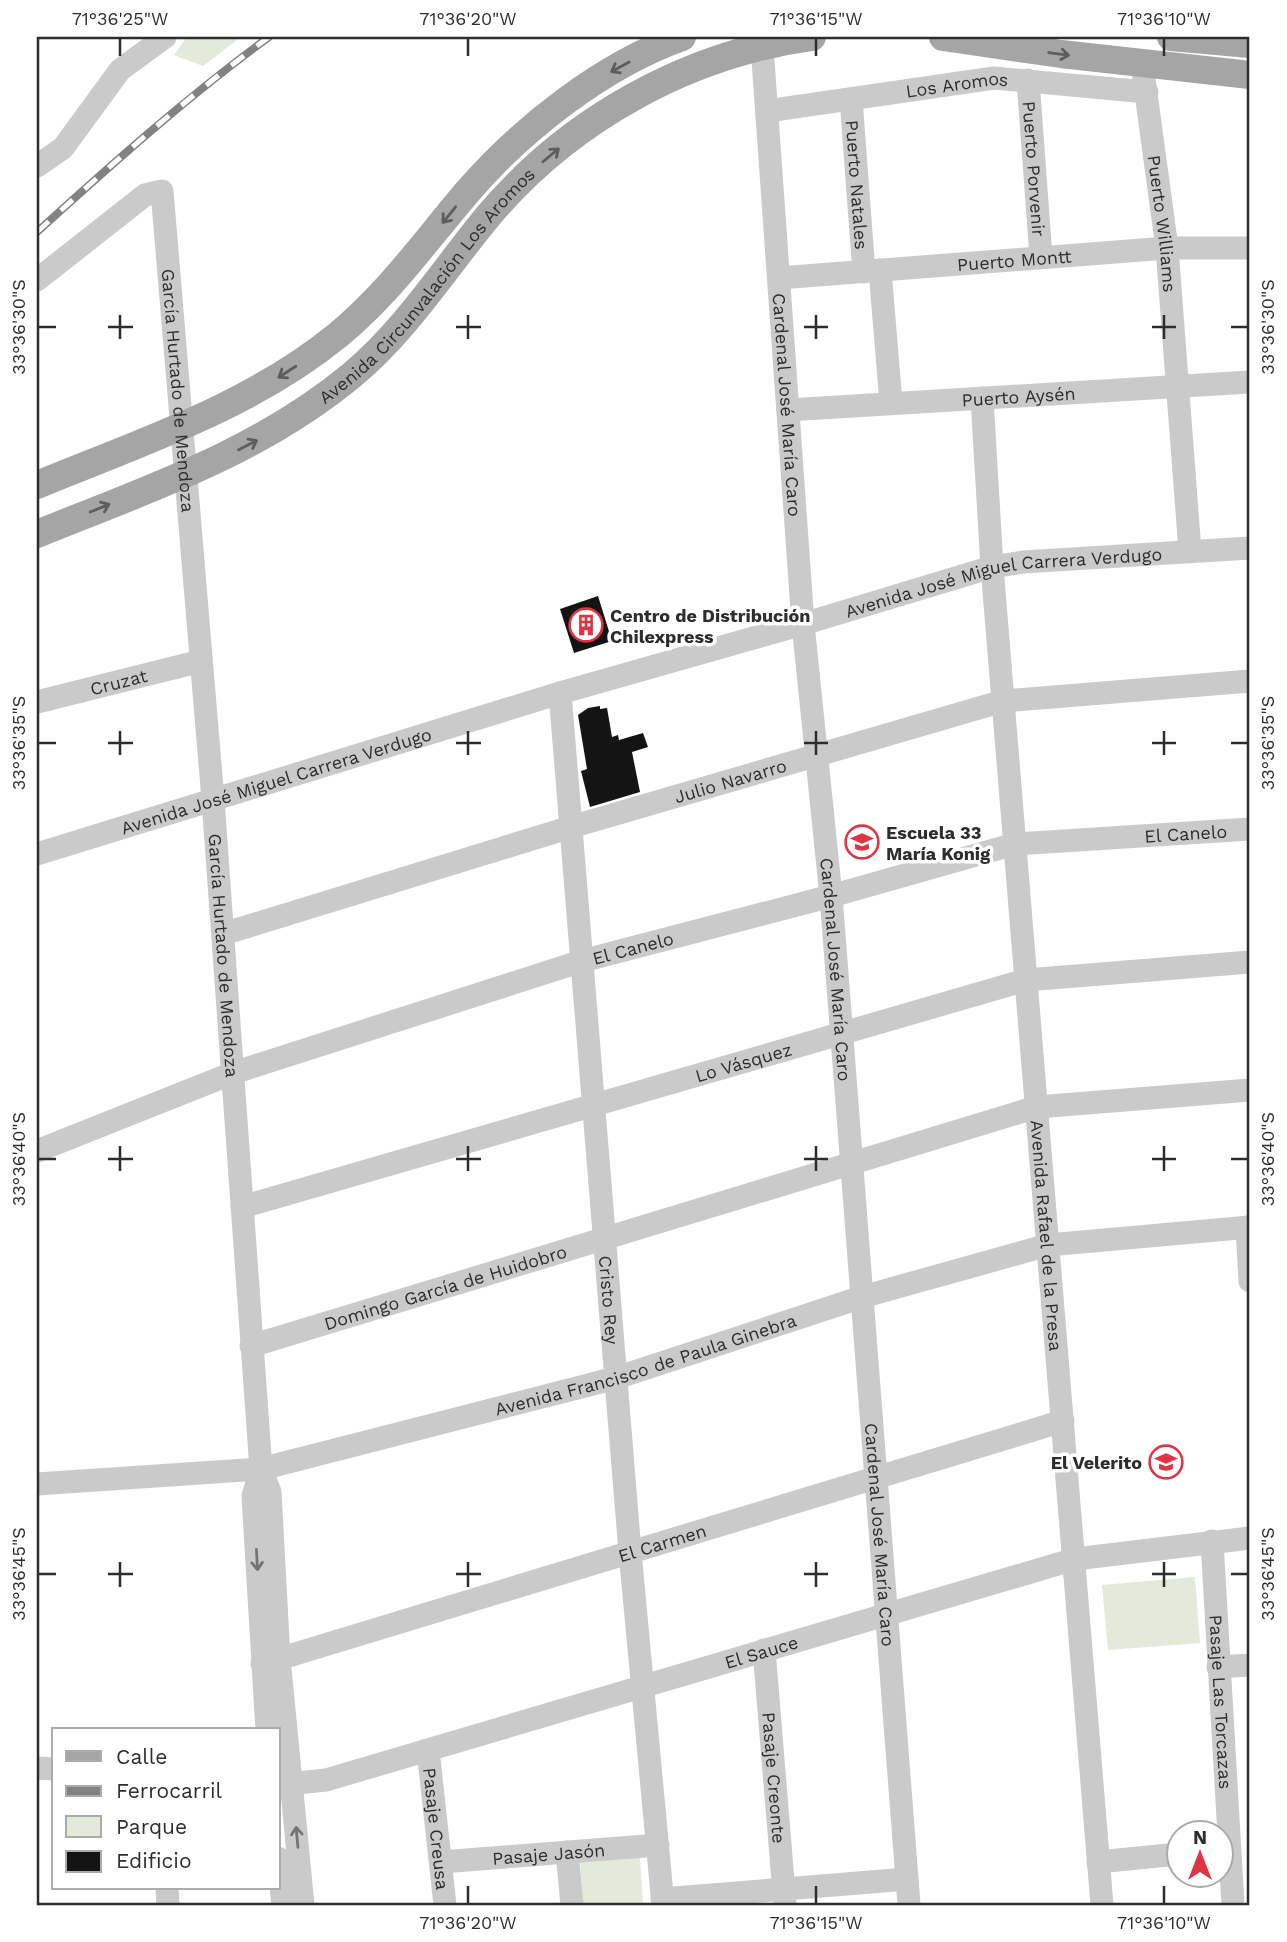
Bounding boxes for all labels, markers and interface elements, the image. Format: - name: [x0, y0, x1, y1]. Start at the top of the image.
- text: 71°36'25"W: [72, 8, 168, 29]
- text: 71°36'20"W: [419, 8, 517, 29]
- text: 71°36'15"W: [769, 8, 863, 29]
- text: 71°36'10"W: [1117, 8, 1211, 29]
- one-way arrow: [1047, 48, 1070, 61]
- one-way arrow: [611, 60, 631, 74]
- street label: Los Aromos: [904, 67, 1009, 101]
- street label: Puerto Porvenir: [1019, 100, 1050, 237]
- street label: Puerto Natales: [842, 119, 873, 250]
- one-way arrow: [542, 147, 560, 163]
- street label: Puerto Williams: [1144, 154, 1181, 293]
- street label: Avenida Circunvalación Los Aromos: [314, 163, 539, 408]
- one-way arrow: [441, 205, 457, 223]
- street label: Puerto Montt: [956, 245, 1073, 275]
- street label: García Hurtado de Mendoza: [158, 268, 199, 513]
- text: 33°36'30"S: [8, 279, 29, 375]
- text: 33°36'30"S: [1257, 279, 1278, 375]
- street label: Cardenal José María Caro: [769, 292, 806, 517]
- one-way arrow: [278, 365, 297, 380]
- street label: Puerto Aysén: [961, 382, 1076, 410]
- one-way arrow: [237, 438, 258, 452]
- one-way arrow: [89, 501, 110, 514]
- street label: Avenida José Miguel Carrera Verdugo: [842, 543, 1163, 621]
- place label: Centro de Distribución Chilexpress: [610, 605, 810, 647]
- building icon: Centro de Distribución Chilexpress: [567, 606, 605, 644]
- street label: Cruzat: [88, 664, 150, 699]
- text: 33°36'35"S: [8, 696, 29, 790]
- text: 33°36'35"S: [1257, 696, 1278, 790]
- street label: Avenida José Miguel Carrera Verdugo: [118, 723, 434, 838]
- street label: Julio Navarro: [672, 754, 789, 807]
- street label: El Canelo: [1144, 820, 1228, 846]
- place label: Escuela 33 María Konig: [886, 822, 991, 864]
- school or university icon: Escuela 33 María Konig: [843, 823, 881, 861]
- street label: García Hurtado de Mendoza: [205, 833, 243, 1078]
- street label: Cardenal José María Caro: [817, 857, 856, 1082]
- street label: El Canelo: [590, 927, 676, 968]
- street label: Lo Vásquez: [693, 1038, 794, 1086]
- text: 33°36'40"S: [8, 1112, 29, 1206]
- text: 33°36'40"S: [1257, 1112, 1278, 1206]
- street label: Avenida Rafael de la Presa: [1027, 1119, 1067, 1352]
- street label: Domingo García de Huidobro: [321, 1240, 569, 1334]
- street label: Cristo Rey: [595, 1255, 624, 1346]
- street label: Avenida Francisco de Paula Ginebra: [492, 1309, 799, 1419]
- street label: Cardenal José María Caro: [861, 1422, 899, 1647]
- school or university icon: El Velerito: [1147, 1443, 1185, 1481]
- place label: El Velerito: [1051, 1452, 1142, 1473]
- street label: El Carmen: [615, 1519, 709, 1566]
- text: 33°36'45"S: [8, 1527, 29, 1621]
- text: 33°36'45"S: [1257, 1527, 1278, 1621]
- one-way arrow: [250, 1548, 263, 1571]
- street label: Pasaje Las Torcazas: [1206, 1614, 1237, 1790]
- street label: El Sauce: [722, 1631, 800, 1672]
- street label: Pasaje Creonte: [759, 1711, 790, 1844]
- legend: [52, 1728, 280, 1890]
- text: Calle: [116, 1744, 167, 1769]
- street label: Pasaje Creusa: [419, 1766, 454, 1891]
- text: Ferrocarril: [116, 1778, 223, 1803]
- text: Parque: [116, 1814, 187, 1839]
- north arrow: [1164, 1820, 1234, 1890]
- one-way arrow: [290, 1826, 303, 1849]
- text: N: [1193, 1826, 1207, 1849]
- street label: Pasaje Jasón: [491, 1839, 606, 1868]
- text: Edificio: [116, 1848, 192, 1873]
- text: 71°36'20"W: [419, 1912, 517, 1933]
- text: 71°36'15"W: [769, 1912, 863, 1933]
- text: 71°36'10"W: [1117, 1912, 1211, 1933]

